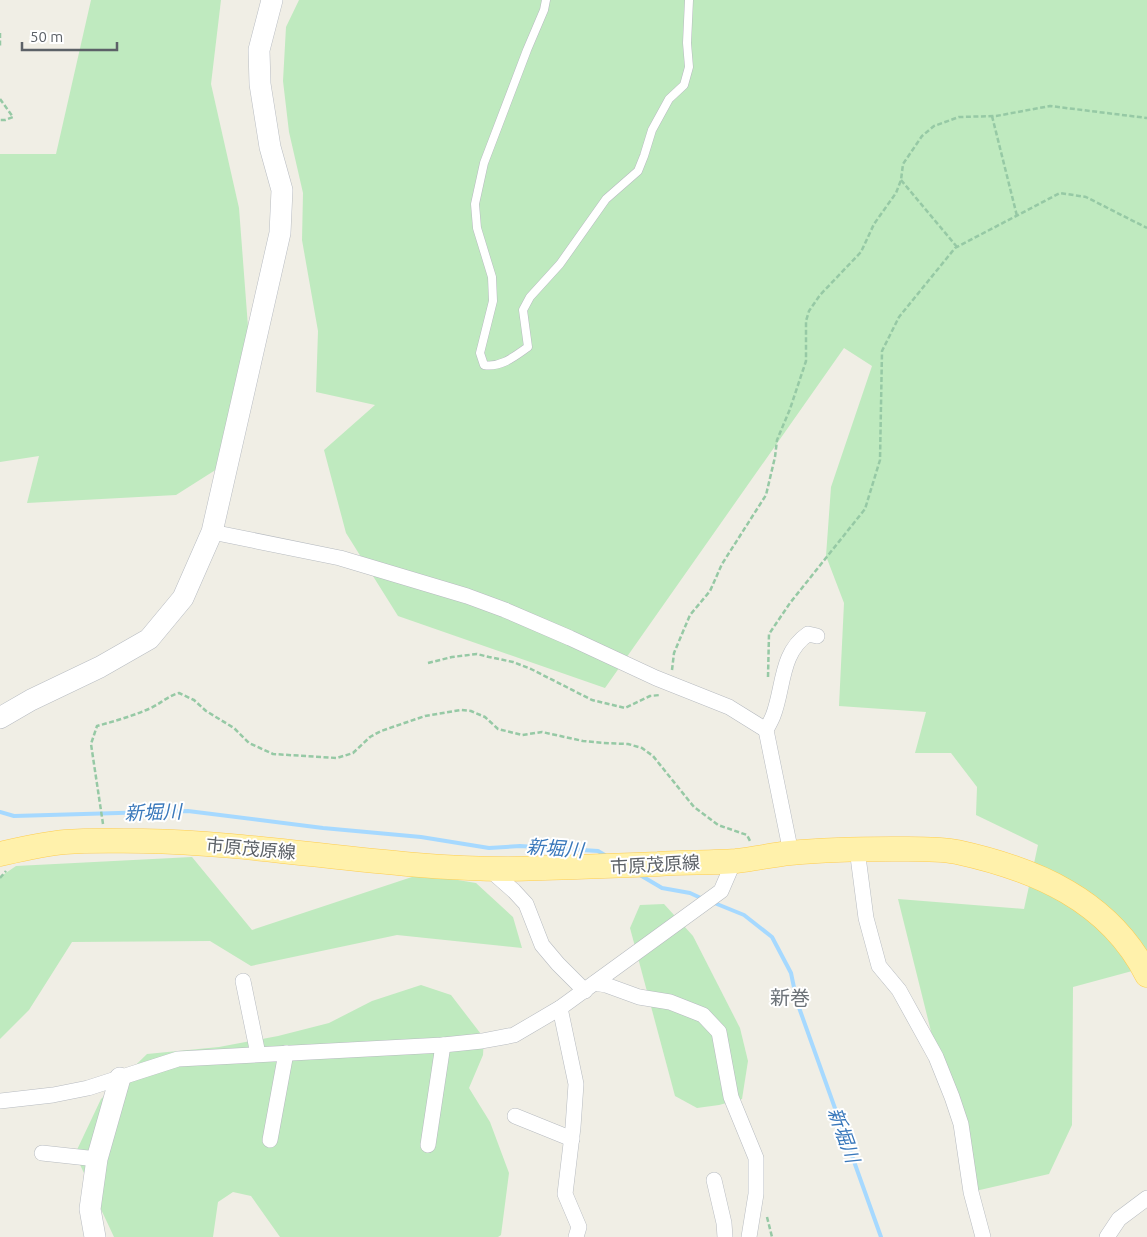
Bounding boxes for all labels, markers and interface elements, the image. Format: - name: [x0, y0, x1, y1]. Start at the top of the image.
- scale bar: [22, 20, 118, 52]
- text: 50 m: [30, 28, 63, 45]
- water label: 新堀川: [124, 800, 184, 824]
- street label: 市原茂原線: [205, 834, 297, 862]
- water label: 新堀川: [526, 835, 586, 861]
- street label: 市原茂原線: [610, 852, 700, 876]
- district label: 新巻: [770, 986, 810, 1009]
- water label: 新堀川: [824, 1104, 865, 1167]

